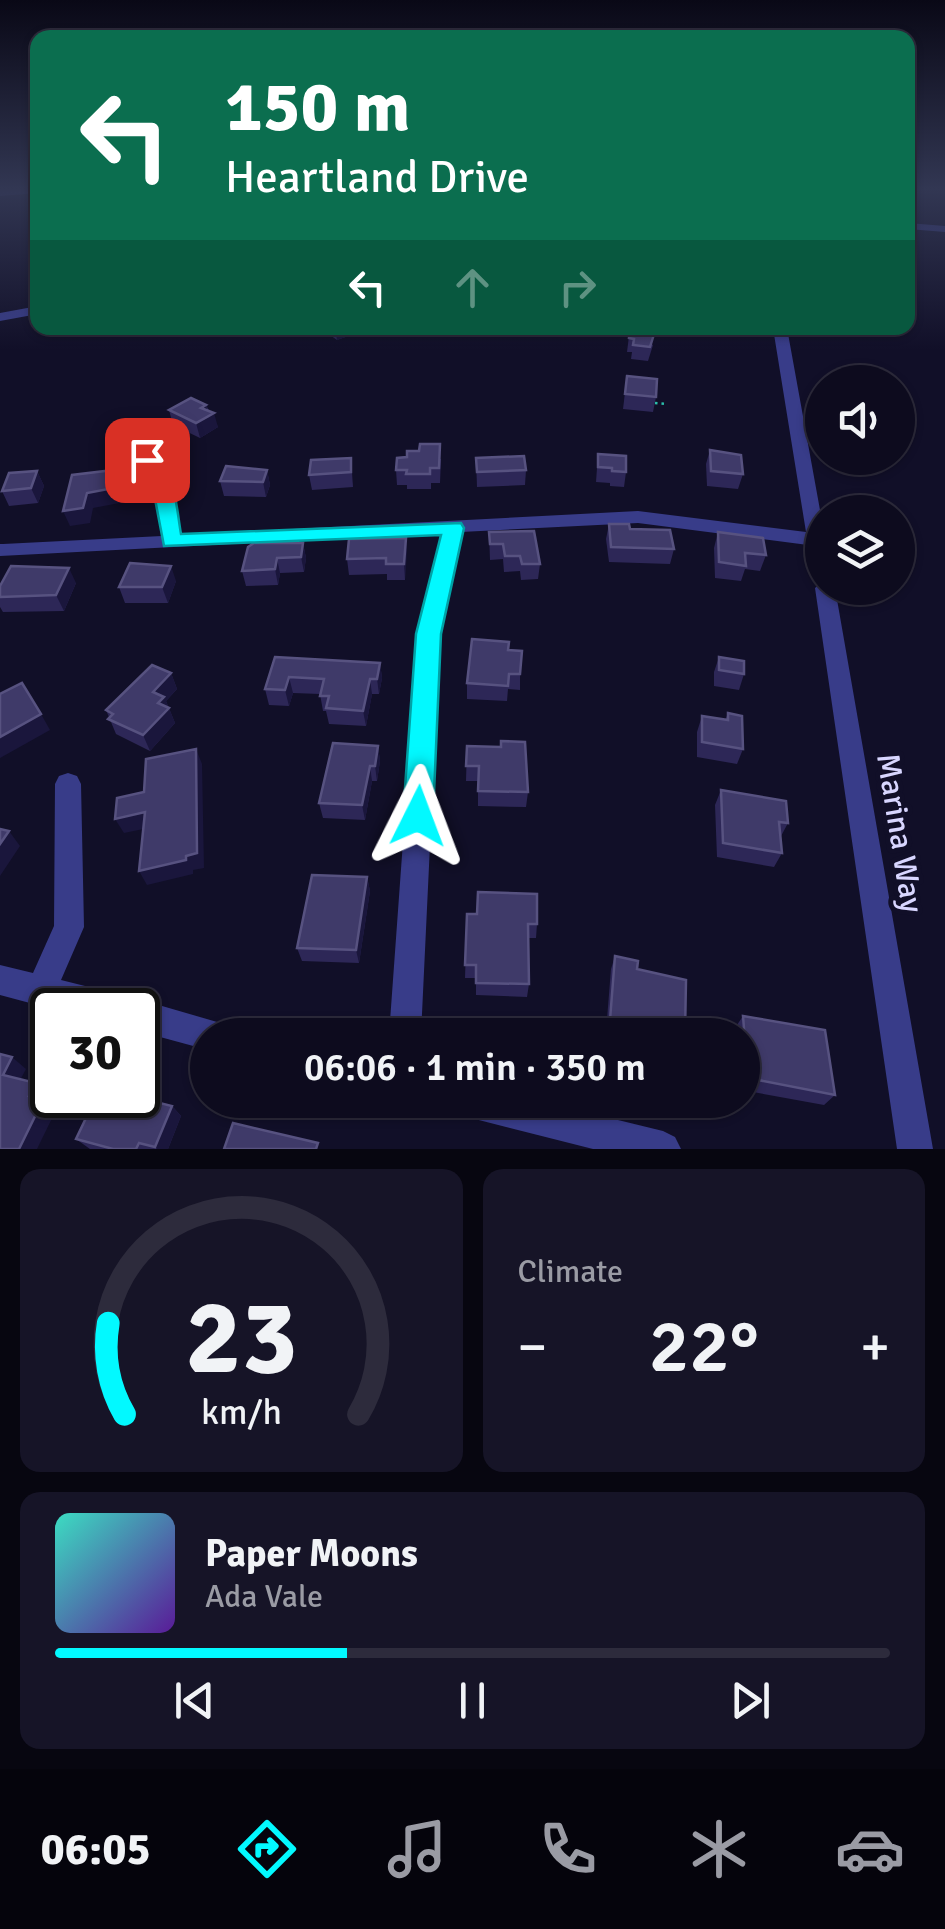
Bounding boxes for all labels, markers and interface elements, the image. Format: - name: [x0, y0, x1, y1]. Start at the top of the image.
- text: 150 m: [225, 64, 410, 150]
- icon: left: [60, 70, 190, 200]
- text: Heartland Drive: [225, 150, 529, 205]
- icon: left: [340, 260, 395, 315]
- icon: ahead: [445, 260, 500, 315]
- icon: right: [550, 260, 605, 315]
- map controls: [805, 365, 915, 605]
- button: sound: [805, 365, 915, 475]
- pin: [105, 418, 190, 503]
- icon: arrive: [120, 433, 175, 488]
- button: layers: [805, 495, 915, 605]
- street label: Marina Way: [868, 751, 932, 915]
- position arrow: [366, 764, 470, 868]
- speed limit sign: 30: [30, 988, 160, 1118]
- text: 06:06 · 1 min · 350 m: [304, 1044, 646, 1091]
- text: Climate: [518, 1252, 623, 1291]
- text: 23: [185, 1274, 297, 1402]
- text: 22°: [649, 1300, 759, 1393]
- text: −: [518, 1313, 547, 1381]
- text: +: [860, 1313, 890, 1381]
- text: km/h: [201, 1390, 282, 1434]
- text: Paper Moons: [205, 1530, 418, 1577]
- text: Ada Vale: [205, 1577, 323, 1616]
- icon: previous: [167, 1673, 222, 1728]
- icon: pause: [445, 1673, 500, 1728]
- icon: next: [723, 1673, 778, 1728]
- icon: directions: [232, 1814, 302, 1884]
- icon: music: [382, 1814, 452, 1884]
- icon: phone: [533, 1814, 603, 1884]
- icon: climate: [684, 1814, 754, 1884]
- icon: car: [835, 1814, 905, 1884]
- text: 06:05: [40, 1822, 151, 1877]

